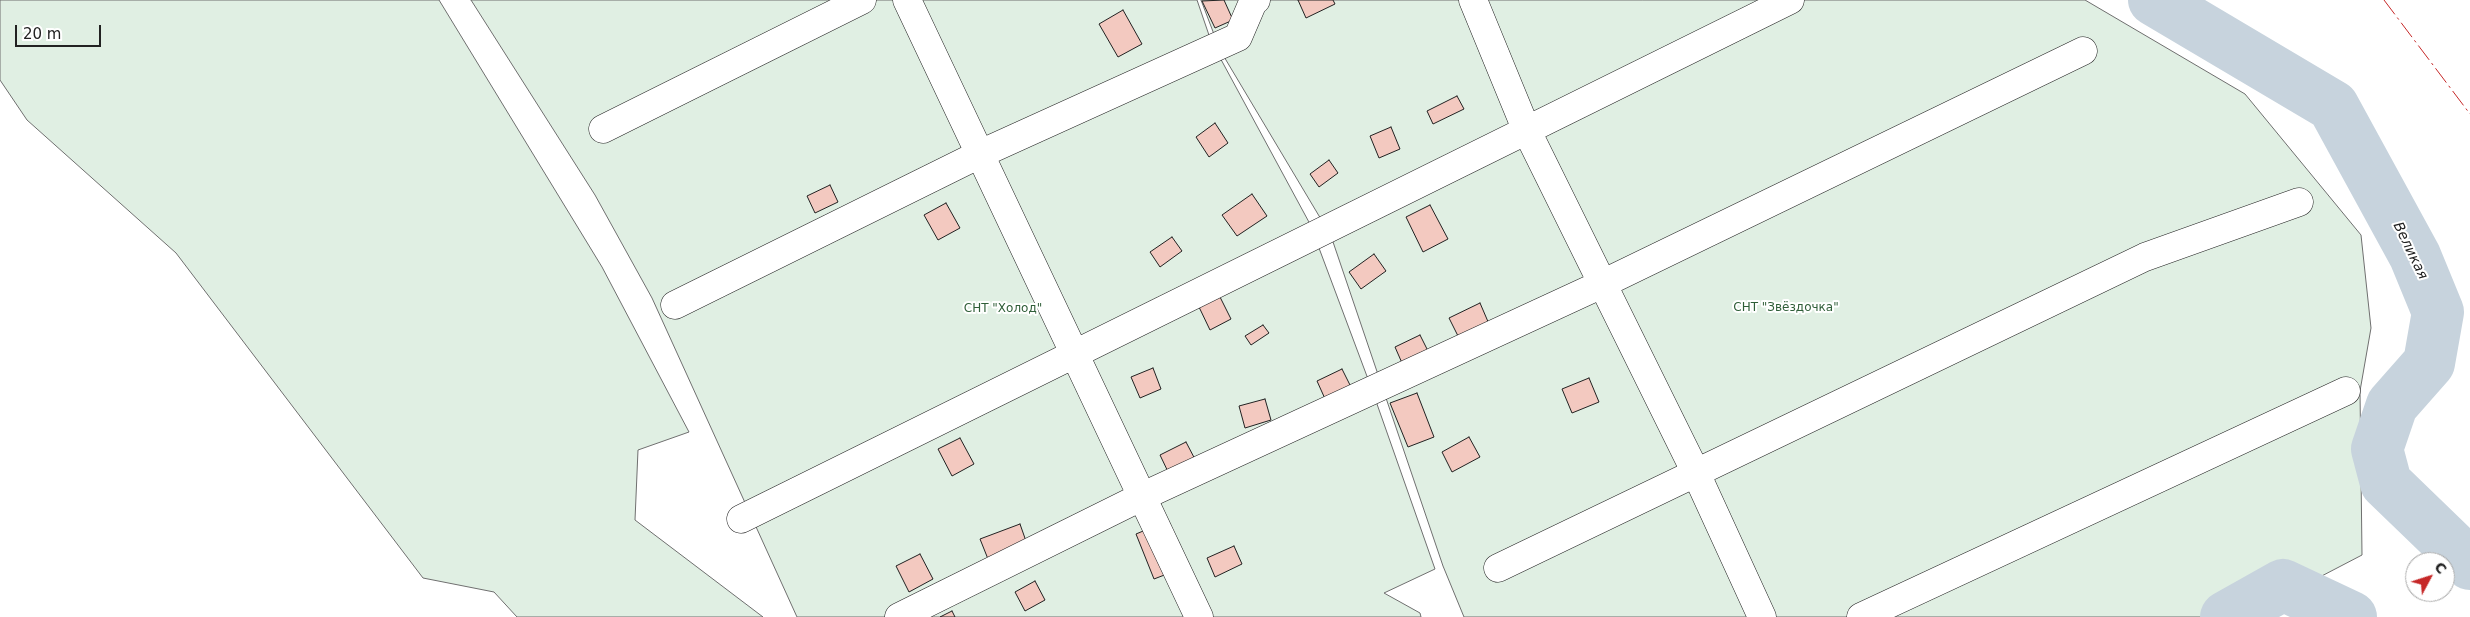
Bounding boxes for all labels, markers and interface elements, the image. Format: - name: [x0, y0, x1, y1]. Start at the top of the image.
- scale bar: [18, 15, 104, 47]
- text: 20 m: [23, 25, 61, 43]
- water label: Великая: [2389, 220, 2431, 282]
- park label: СНТ "Звёздочка": [1733, 301, 1839, 315]
- park label: СНТ "Холод": [964, 302, 1042, 316]
- north arrow: [2405, 552, 2455, 602]
- text: С: [2431, 559, 2450, 577]

